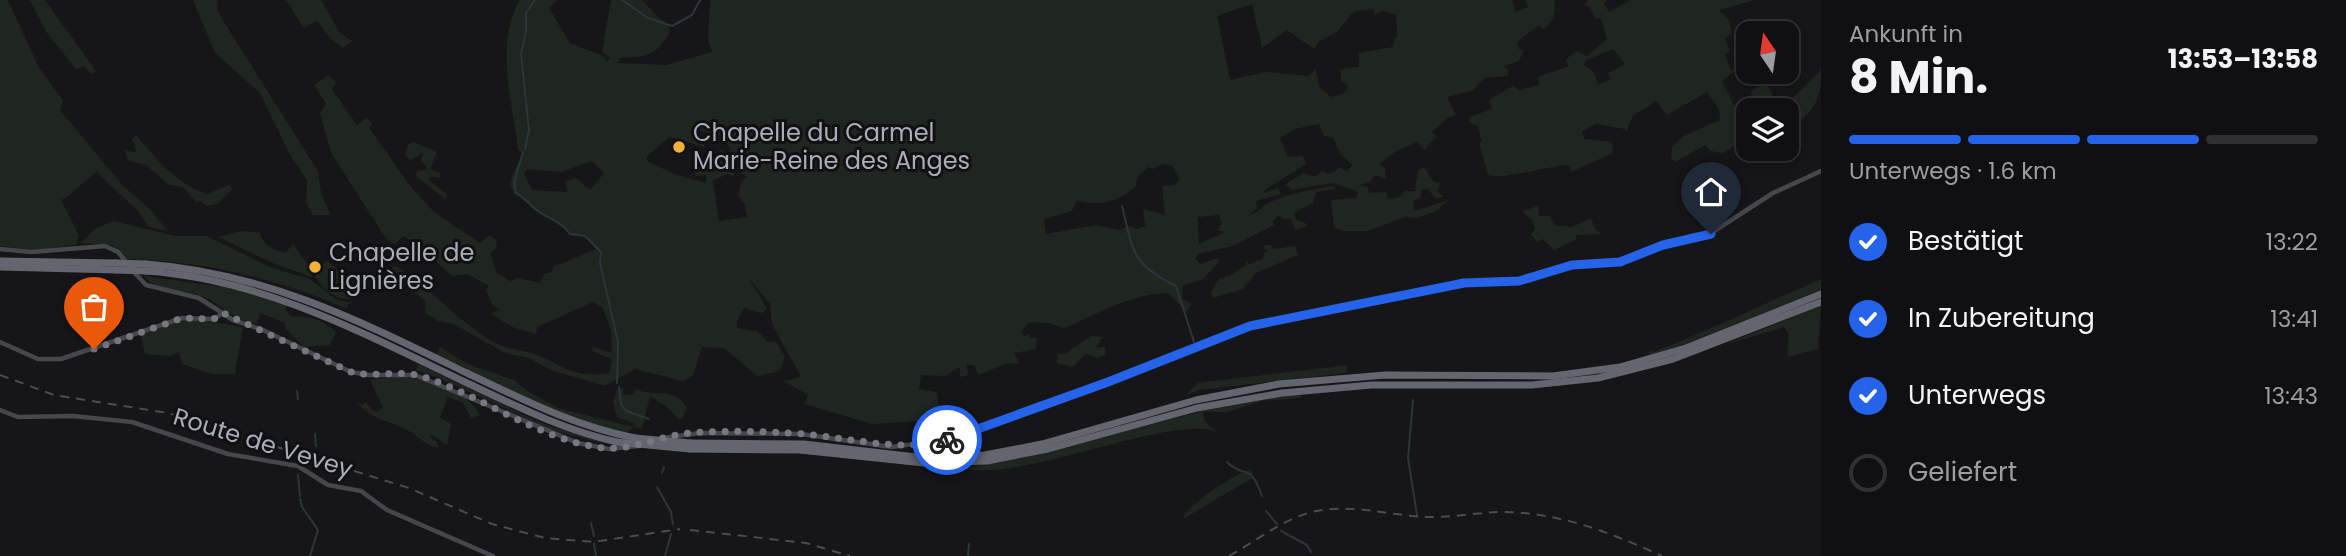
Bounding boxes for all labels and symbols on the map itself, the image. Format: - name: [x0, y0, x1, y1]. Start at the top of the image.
- north arrow: [1736, 21, 1799, 84]
- place label: Chapelle du Carmel Marie-Reine des Anges: [693, 116, 970, 177]
- marker: Chapelle du Carmel Marie-Reine des Anges: [671, 139, 687, 155]
- pin: [1681, 162, 1741, 234]
- place label: Chapelle de Lignières: [329, 236, 474, 297]
- marker: Chapelle de Lignières: [307, 259, 323, 275]
- pin: [64, 277, 124, 349]
- street label: Route de Vevey: [169, 400, 357, 486]
- courier: [912, 405, 982, 475]

